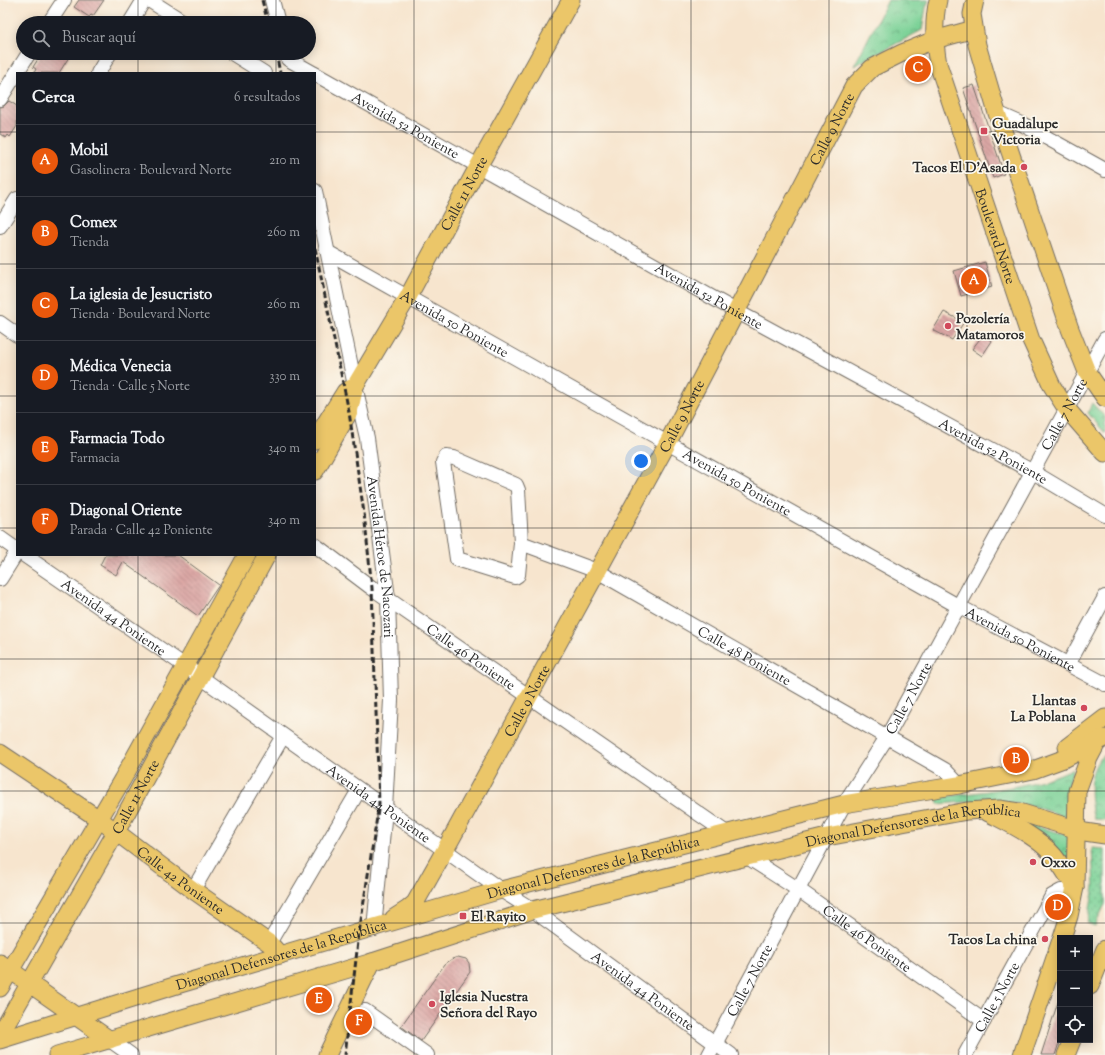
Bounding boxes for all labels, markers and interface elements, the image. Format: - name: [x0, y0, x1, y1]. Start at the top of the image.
- search box: [16, 16, 316, 60]
- icon: search: [30, 27, 52, 49]
- text: Buscar aquí: [62, 28, 136, 49]
- pin: C: [905, 54, 931, 84]
- text: Cerca: [32, 86, 75, 110]
- street label: Avenida 52 Poniente: [347, 88, 462, 165]
- text: 6 resultados: [234, 89, 300, 107]
- street label: Calle 9 Norte: [806, 90, 861, 170]
- place label: Guadalupe Victoria: [992, 115, 1059, 151]
- marker: Guadalupe Victoria: [979, 126, 989, 136]
- text: Mobil: [70, 141, 108, 162]
- text: A: [40, 152, 50, 170]
- text: 210 m: [269, 152, 300, 170]
- street label: Calle 11 Norte: [437, 153, 494, 235]
- place label: Tacos El D'Asada: [913, 159, 1017, 179]
- text: Gasolinera · Boulevard Norte: [70, 162, 232, 180]
- marker: Tacos El D'Asada: [1019, 162, 1029, 172]
- street label: Boulevard Norte: [969, 186, 1019, 287]
- text: Comex: [70, 213, 117, 234]
- text: B: [41, 224, 49, 242]
- text: 260 m: [267, 224, 300, 242]
- text: Tienda: [70, 234, 109, 252]
- street label: Avenida 52 Poniente: [650, 259, 766, 336]
- pin: A: [961, 266, 987, 296]
- text: La iglesia de Jesucristo: [70, 285, 212, 306]
- street label: Avenida 50 Poniente: [396, 287, 512, 364]
- text: C: [40, 296, 50, 314]
- text: 260 m: [267, 296, 300, 314]
- text: Tienda · Boulevard Norte: [70, 306, 210, 324]
- place label: Pozolería Matamoros: [956, 310, 1024, 346]
- marker: Pozolería Matamoros: [943, 321, 953, 331]
- text: Médica Venecia: [70, 357, 171, 378]
- text: D: [40, 368, 50, 386]
- text: 330 m: [269, 368, 300, 386]
- street label: Calle 7 Norte: [1038, 375, 1094, 455]
- street label: Calle 9 Norte: [656, 377, 711, 457]
- text: Tienda · Calle 5 Norte: [70, 378, 190, 396]
- street label: Avenida 52 Poniente: [935, 415, 1051, 490]
- text: Farmacia Todo: [70, 429, 165, 450]
- text: E: [41, 440, 49, 458]
- text: 340 m: [268, 440, 300, 458]
- street label: Avenida 50 Poniente: [678, 445, 794, 522]
- text: Farmacia: [70, 450, 120, 468]
- your location: [631, 451, 651, 471]
- street label: Avenida Héroe de Nacozari: [360, 475, 397, 638]
- text: Diagonal Oriente: [70, 501, 182, 522]
- text: F: [41, 512, 49, 530]
- text: 340 m: [268, 512, 300, 530]
- text: Parada · Calle 42 Poniente: [70, 522, 213, 540]
- street label: Avenida 44 Poniente: [56, 575, 169, 662]
- street label: Avenida 50 Poniente: [961, 603, 1078, 678]
- street label: Calle 46 Poniente: [421, 620, 519, 696]
- street label: Calle 48 Poniente: [693, 622, 794, 692]
- street label: Calle 7 Norte: [882, 659, 938, 739]
- street label: Calle 9 Norte: [501, 662, 556, 741]
- place label: Llantas La Poblana: [1011, 692, 1077, 728]
- marker: Llantas La Poblana: [1079, 703, 1089, 713]
- pin: B: [1003, 745, 1029, 775]
- street label: Calle 11 Norte: [108, 757, 166, 839]
- street label: Avenida 44 Poniente: [321, 761, 434, 849]
- street label: Diagonal Defensores de la República: [804, 801, 1023, 854]
- street label: Diagonal Defensores de la República: [485, 832, 703, 906]
- street label: Calle 42 Poniente: [131, 843, 228, 921]
- place label: Oxxo: [1041, 854, 1076, 874]
- marker: Oxxo: [1028, 857, 1038, 867]
- pin: D: [1045, 892, 1071, 922]
- street label: Calle 46 Poniente: [818, 902, 915, 978]
- place label: El Rayito: [471, 908, 526, 928]
- marker: El Rayito: [458, 911, 468, 921]
- street label: Diagonal Defensores de la República: [174, 916, 390, 997]
- place label: Tacos La china: [949, 931, 1038, 951]
- marker: Tacos La china: [1040, 934, 1050, 944]
- map controls: [1057, 935, 1093, 1043]
- button: +: [1057, 935, 1093, 971]
- street label: Calle 7 Norte: [723, 941, 779, 1021]
- street label: Avenida 44 Poniente: [586, 948, 698, 1037]
- street label: Calle 5 Norte: [971, 959, 1026, 1037]
- button: −: [1057, 971, 1093, 1007]
- pin: E: [306, 985, 332, 1015]
- place label: Iglesia Nuestra Señora del Rayo: [440, 988, 537, 1024]
- marker: Iglesia Nuestra Señora del Rayo: [427, 999, 437, 1009]
- pin: F: [346, 1007, 372, 1037]
- button: locate: [1057, 1007, 1093, 1043]

